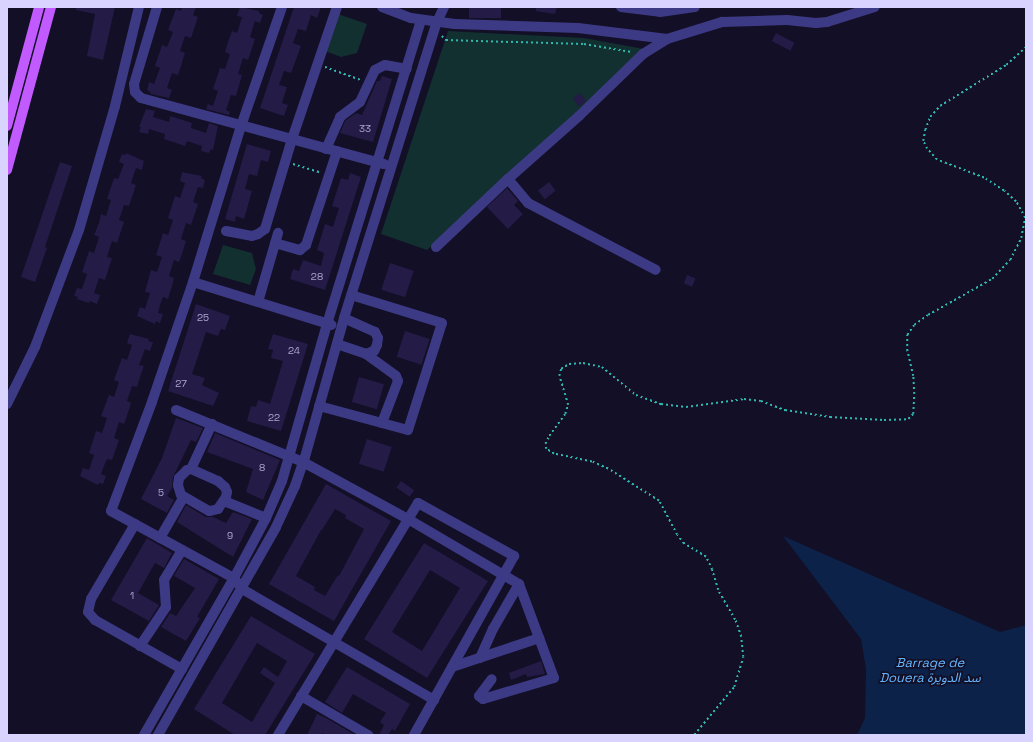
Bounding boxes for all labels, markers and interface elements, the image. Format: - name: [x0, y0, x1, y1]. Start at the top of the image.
- house number: 33: [359, 123, 371, 135]
- house number: 28: [311, 271, 323, 283]
- house number: 25: [197, 312, 209, 324]
- house number: 24: [288, 345, 300, 357]
- house number: 27: [175, 378, 187, 390]
- house number: 22: [268, 412, 280, 424]
- house number: 8: [259, 462, 265, 474]
- house number: 5: [158, 487, 164, 499]
- house number: 9: [227, 530, 233, 542]
- house number: 1: [130, 590, 134, 602]
- water label: Barrage de Douera سد الدويرة: [879, 656, 981, 687]

